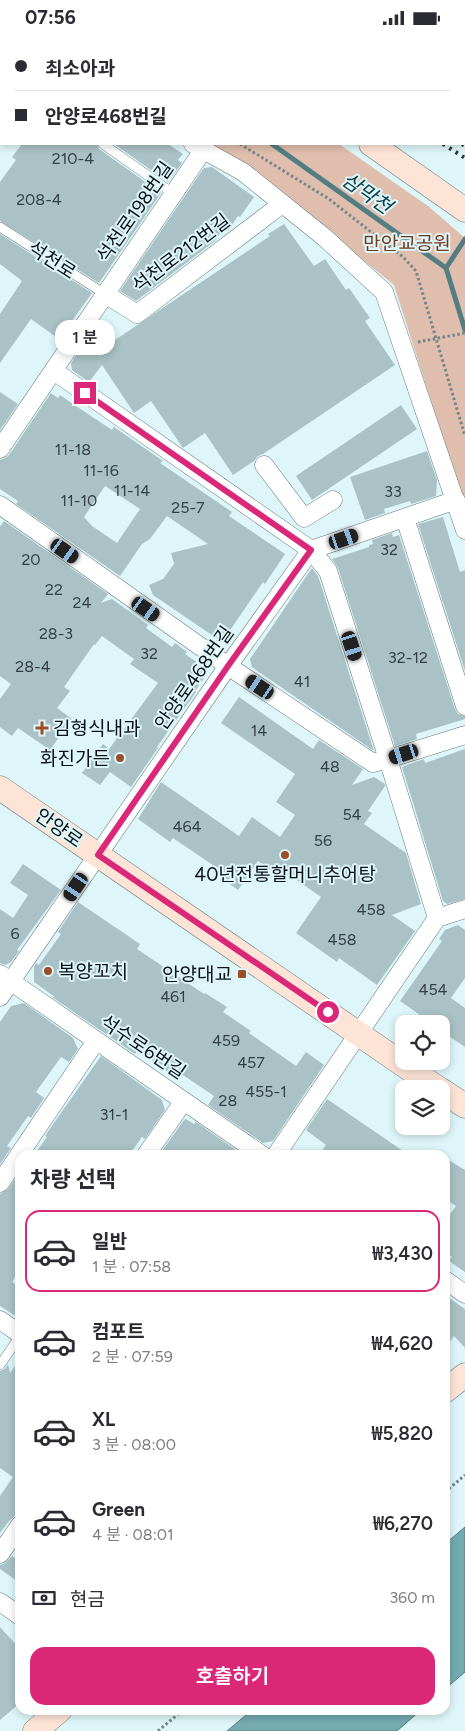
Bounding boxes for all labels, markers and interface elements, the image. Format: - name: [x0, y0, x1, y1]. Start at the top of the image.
- text: 07:56: [25, 6, 76, 29]
- text: 최소아과: [45, 57, 115, 80]
- text: 안양로468번길: [45, 105, 167, 128]
- house number: 210-4: [52, 149, 94, 168]
- street label: 석천로198번길: [92, 157, 178, 267]
- water label: 삼막천: [338, 167, 399, 220]
- house number: 208-4: [16, 190, 62, 209]
- street label: 석천로212번길: [128, 209, 234, 297]
- park label: 만안교공원: [363, 232, 451, 255]
- street label: 석천로: [24, 236, 80, 284]
- callout: 1 분: [55, 321, 115, 355]
- text: 1 분: [72, 328, 98, 347]
- route end: [74, 382, 96, 404]
- house number: 11-18: [55, 440, 91, 459]
- house number: 11-16: [83, 461, 119, 480]
- house number: 11-14: [114, 481, 150, 500]
- house number: 33: [384, 482, 402, 501]
- house number: 11-10: [61, 491, 97, 510]
- house number: 25-7: [171, 498, 205, 517]
- car: [327, 527, 360, 551]
- car: [48, 536, 81, 566]
- house number: 32: [380, 540, 398, 559]
- house number: 20: [21, 550, 41, 569]
- house number: 22: [45, 580, 63, 599]
- house number: 24: [73, 593, 91, 612]
- car: [129, 594, 162, 624]
- street label: 안양로468번길: [150, 622, 238, 734]
- house number: 28-3: [39, 624, 73, 643]
- car: [340, 629, 363, 663]
- house number: 32: [140, 644, 158, 663]
- house number: 32-12: [388, 648, 428, 667]
- house number: 28-4: [15, 657, 51, 676]
- car: [243, 672, 276, 702]
- house number: 41: [294, 672, 310, 691]
- place label: 김형식내과: [53, 717, 140, 740]
- marker: 김형식내과: [35, 721, 49, 735]
- house number: 14: [251, 721, 267, 740]
- car: [387, 742, 420, 766]
- place label: 화진가든: [40, 747, 110, 770]
- marker: 화진가든: [114, 752, 126, 764]
- house number: 48: [320, 757, 340, 776]
- street label: 안양로: [31, 804, 87, 852]
- house number: 54: [342, 805, 362, 824]
- house number: 464: [173, 817, 202, 836]
- house number: 56: [314, 831, 332, 850]
- marker: 40년전통할머니추어탕: [279, 849, 291, 861]
- place label: 40년전통할머니추어탕: [194, 863, 376, 886]
- car: [61, 870, 90, 904]
- house number: 458: [357, 900, 385, 919]
- house number: 6: [10, 924, 20, 943]
- house number: 458: [328, 930, 356, 949]
- place label: 복양꼬치: [58, 960, 128, 983]
- place label: 안양대교: [162, 963, 232, 986]
- marker: 복양꼬치: [42, 965, 54, 977]
- marker: 안양대교: [236, 968, 248, 980]
- house number: 454: [418, 980, 448, 999]
- house number: 461: [160, 987, 186, 1006]
- route start: [317, 1001, 339, 1023]
- street label: 석수로6번길: [96, 1010, 190, 1084]
- map controls: [395, 1015, 450, 1135]
- button: locate: [395, 1015, 450, 1070]
- house number: 459: [212, 1031, 240, 1050]
- house number: 457: [237, 1053, 265, 1072]
- button: layers: [395, 1080, 450, 1135]
- house number: 455-1: [245, 1082, 287, 1101]
- house number: 28: [219, 1091, 237, 1110]
- house number: 31-1: [100, 1105, 128, 1124]
- text: 차량 선택: [30, 1166, 116, 1193]
- icon: car: [32, 1229, 77, 1274]
- text: 일반: [92, 1230, 127, 1253]
- text: ₩3,430: [372, 1242, 433, 1265]
- text: 1 분 · 07:58: [92, 1257, 171, 1276]
- icon: car: [32, 1319, 77, 1364]
- text: 컴포트: [92, 1320, 144, 1343]
- text: ₩4,620: [371, 1332, 433, 1355]
- text: 2 분 · 07:59: [92, 1347, 173, 1366]
- text: XL: [92, 1408, 115, 1431]
- icon: car: [32, 1409, 77, 1454]
- text: ₩5,820: [372, 1422, 433, 1445]
- text: 3 분 · 08:00: [92, 1435, 176, 1454]
- text: Green: [92, 1498, 145, 1521]
- icon: car: [32, 1499, 77, 1544]
- text: ₩6,270: [373, 1512, 433, 1535]
- text: 4 분 · 08:01: [92, 1525, 174, 1544]
- icon: cash: [30, 1584, 58, 1612]
- text: 현금: [70, 1588, 105, 1611]
- text: 360 m: [389, 1588, 435, 1607]
- button: 호출하기: [30, 1647, 435, 1705]

